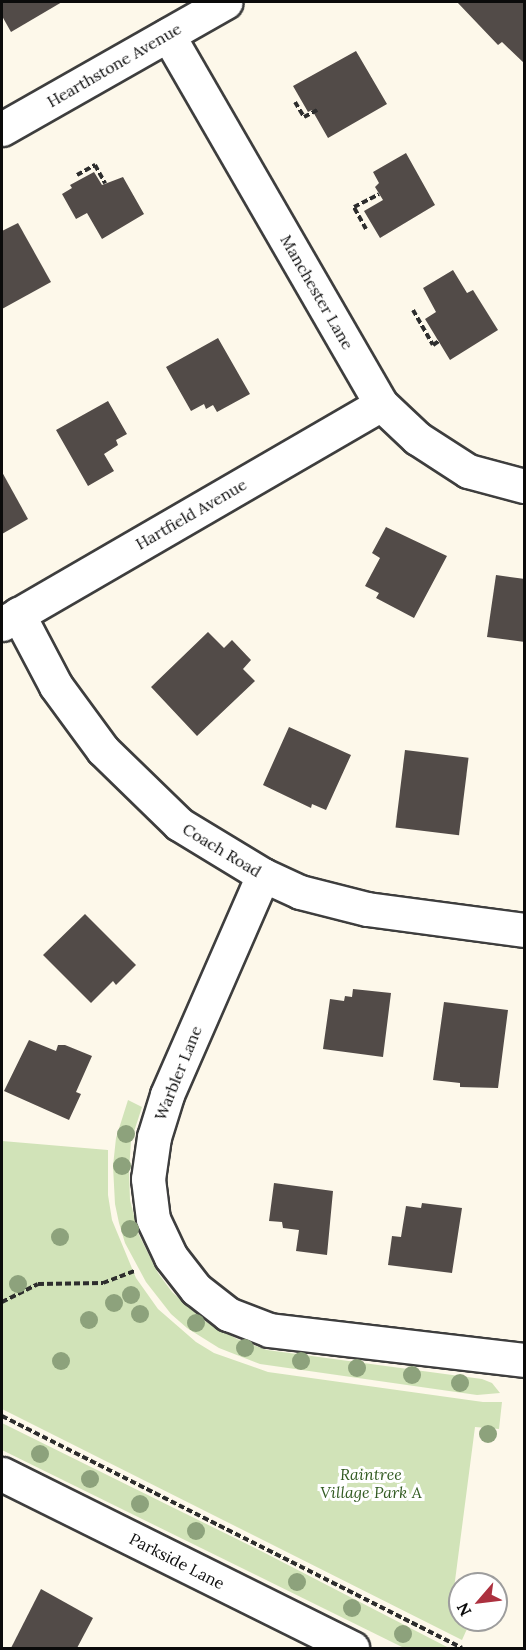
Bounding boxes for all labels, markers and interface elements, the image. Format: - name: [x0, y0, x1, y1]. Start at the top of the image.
- street label: Hearthstone Avenue: [44, 19, 184, 111]
- street label: Manchester Lane: [276, 231, 358, 353]
- street label: Hartfield Avenue: [132, 474, 250, 554]
- street label: Coach Road: [179, 819, 265, 881]
- street label: Warbler Lane: [150, 1023, 206, 1123]
- park label: Raintree Village Park A: [320, 1464, 422, 1502]
- street label: Parkside Lane: [126, 1529, 228, 1593]
- north arrow: [448, 1572, 508, 1632]
- text: N: [452, 1599, 476, 1620]

